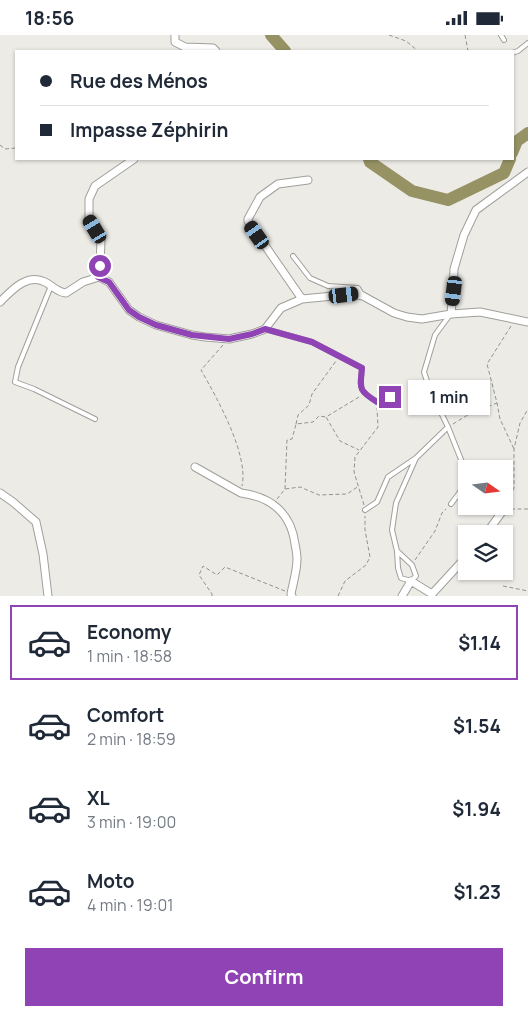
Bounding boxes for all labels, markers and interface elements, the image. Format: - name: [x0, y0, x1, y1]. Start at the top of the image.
- text: 18:56: [25, 5, 74, 31]
- text: Rue des Ménos: [70, 68, 208, 94]
- text: Impasse Zéphirin: [70, 117, 228, 143]
- car: [80, 212, 109, 246]
- car: [242, 218, 271, 252]
- route start: [89, 255, 111, 277]
- car: [444, 275, 463, 307]
- car: [328, 286, 359, 304]
- callout: 1 min: [408, 379, 490, 415]
- route end: [379, 386, 401, 408]
- text: 1 min: [429, 386, 469, 408]
- north arrow: [458, 460, 512, 515]
- map controls: [458, 460, 513, 580]
- button: layers: [458, 525, 513, 580]
- text: Economy: [87, 619, 171, 645]
- icon: car: [27, 620, 72, 665]
- text: $1.14: [458, 630, 501, 656]
- text: 1 min · 18:58: [87, 645, 172, 667]
- text: Comfort: [87, 702, 164, 728]
- icon: car: [27, 703, 72, 748]
- text: $1.54: [453, 713, 501, 739]
- text: 2 min · 18:59: [87, 728, 176, 750]
- text: XL: [87, 785, 110, 811]
- icon: car: [27, 786, 72, 831]
- text: $1.94: [452, 796, 501, 822]
- text: 3 min · 19:00: [87, 811, 176, 833]
- text: Moto: [87, 868, 134, 894]
- icon: car: [27, 869, 72, 914]
- text: $1.23: [453, 879, 501, 905]
- text: 4 min · 19:01: [87, 894, 173, 916]
- button: Confirm: [25, 948, 503, 1006]

